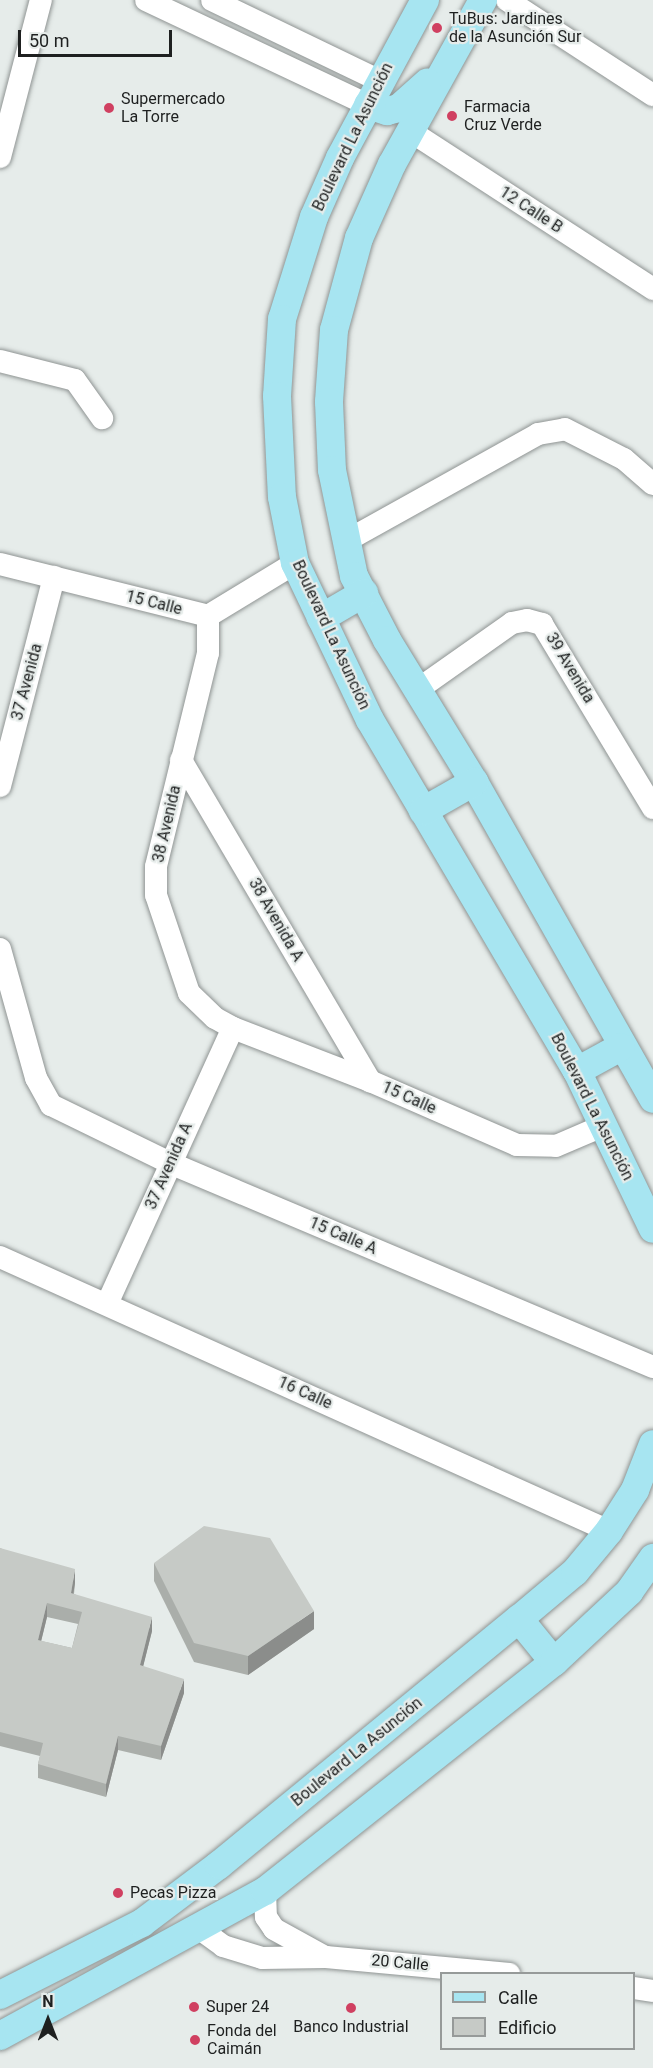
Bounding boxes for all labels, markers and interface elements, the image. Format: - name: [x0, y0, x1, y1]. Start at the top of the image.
- place label: TuBus: Jardines de la Asunción Sur: [449, 9, 581, 47]
- scale bar: [21, 18, 176, 56]
- marker: TuBus: Jardines de la Asunción Sur: [430, 21, 444, 35]
- text: 50 m: [29, 30, 69, 51]
- street label: Boulevard La Asunción: [309, 60, 397, 214]
- place label: Supermercado La Torre: [121, 89, 225, 127]
- place label: Farmacia Cruz Verde: [464, 97, 542, 135]
- marker: Supermercado La Torre: [102, 101, 116, 115]
- marker: Farmacia Cruz Verde: [445, 109, 459, 123]
- street label: 12 Calle B: [496, 183, 566, 237]
- street label: Boulevard La Asunción: [288, 557, 374, 713]
- street label: 15 Calle: [124, 587, 184, 619]
- street label: 39 Avenida: [542, 629, 598, 707]
- street label: 37 Avenida: [8, 642, 46, 722]
- street label: 38 Avenida: [149, 784, 185, 864]
- street label: 38 Avenida A: [244, 875, 308, 965]
- street label: Boulevard La Asunción: [547, 1030, 637, 1184]
- street label: 15 Calle: [379, 1078, 439, 1118]
- street label: 37 Avenida A: [141, 1120, 197, 1212]
- street label: 15 Calle A: [306, 1213, 380, 1259]
- street label: 16 Calle: [275, 1373, 335, 1413]
- street label: Boulevard La Asunción: [288, 1693, 426, 1811]
- place label: Pecas Pizza: [130, 1883, 216, 1903]
- marker: Pecas Pizza: [111, 1886, 125, 1900]
- street label: 20 Calle: [371, 1951, 429, 1975]
- legend: [440, 1972, 635, 2050]
- text: Calle: [498, 1987, 538, 2008]
- north arrow: [18, 1990, 78, 2050]
- text: N: [42, 1992, 54, 2011]
- place label: Super 24: [206, 1997, 269, 2017]
- marker: Super 24: [187, 2000, 201, 2014]
- marker: Banco Industrial: [344, 2001, 358, 2015]
- place label: Banco Industrial: [293, 2017, 409, 2037]
- text: Edificio: [498, 2017, 557, 2038]
- place label: Fonda del Caimán: [207, 2021, 277, 2059]
- marker: Fonda del Caimán: [188, 2033, 202, 2047]

